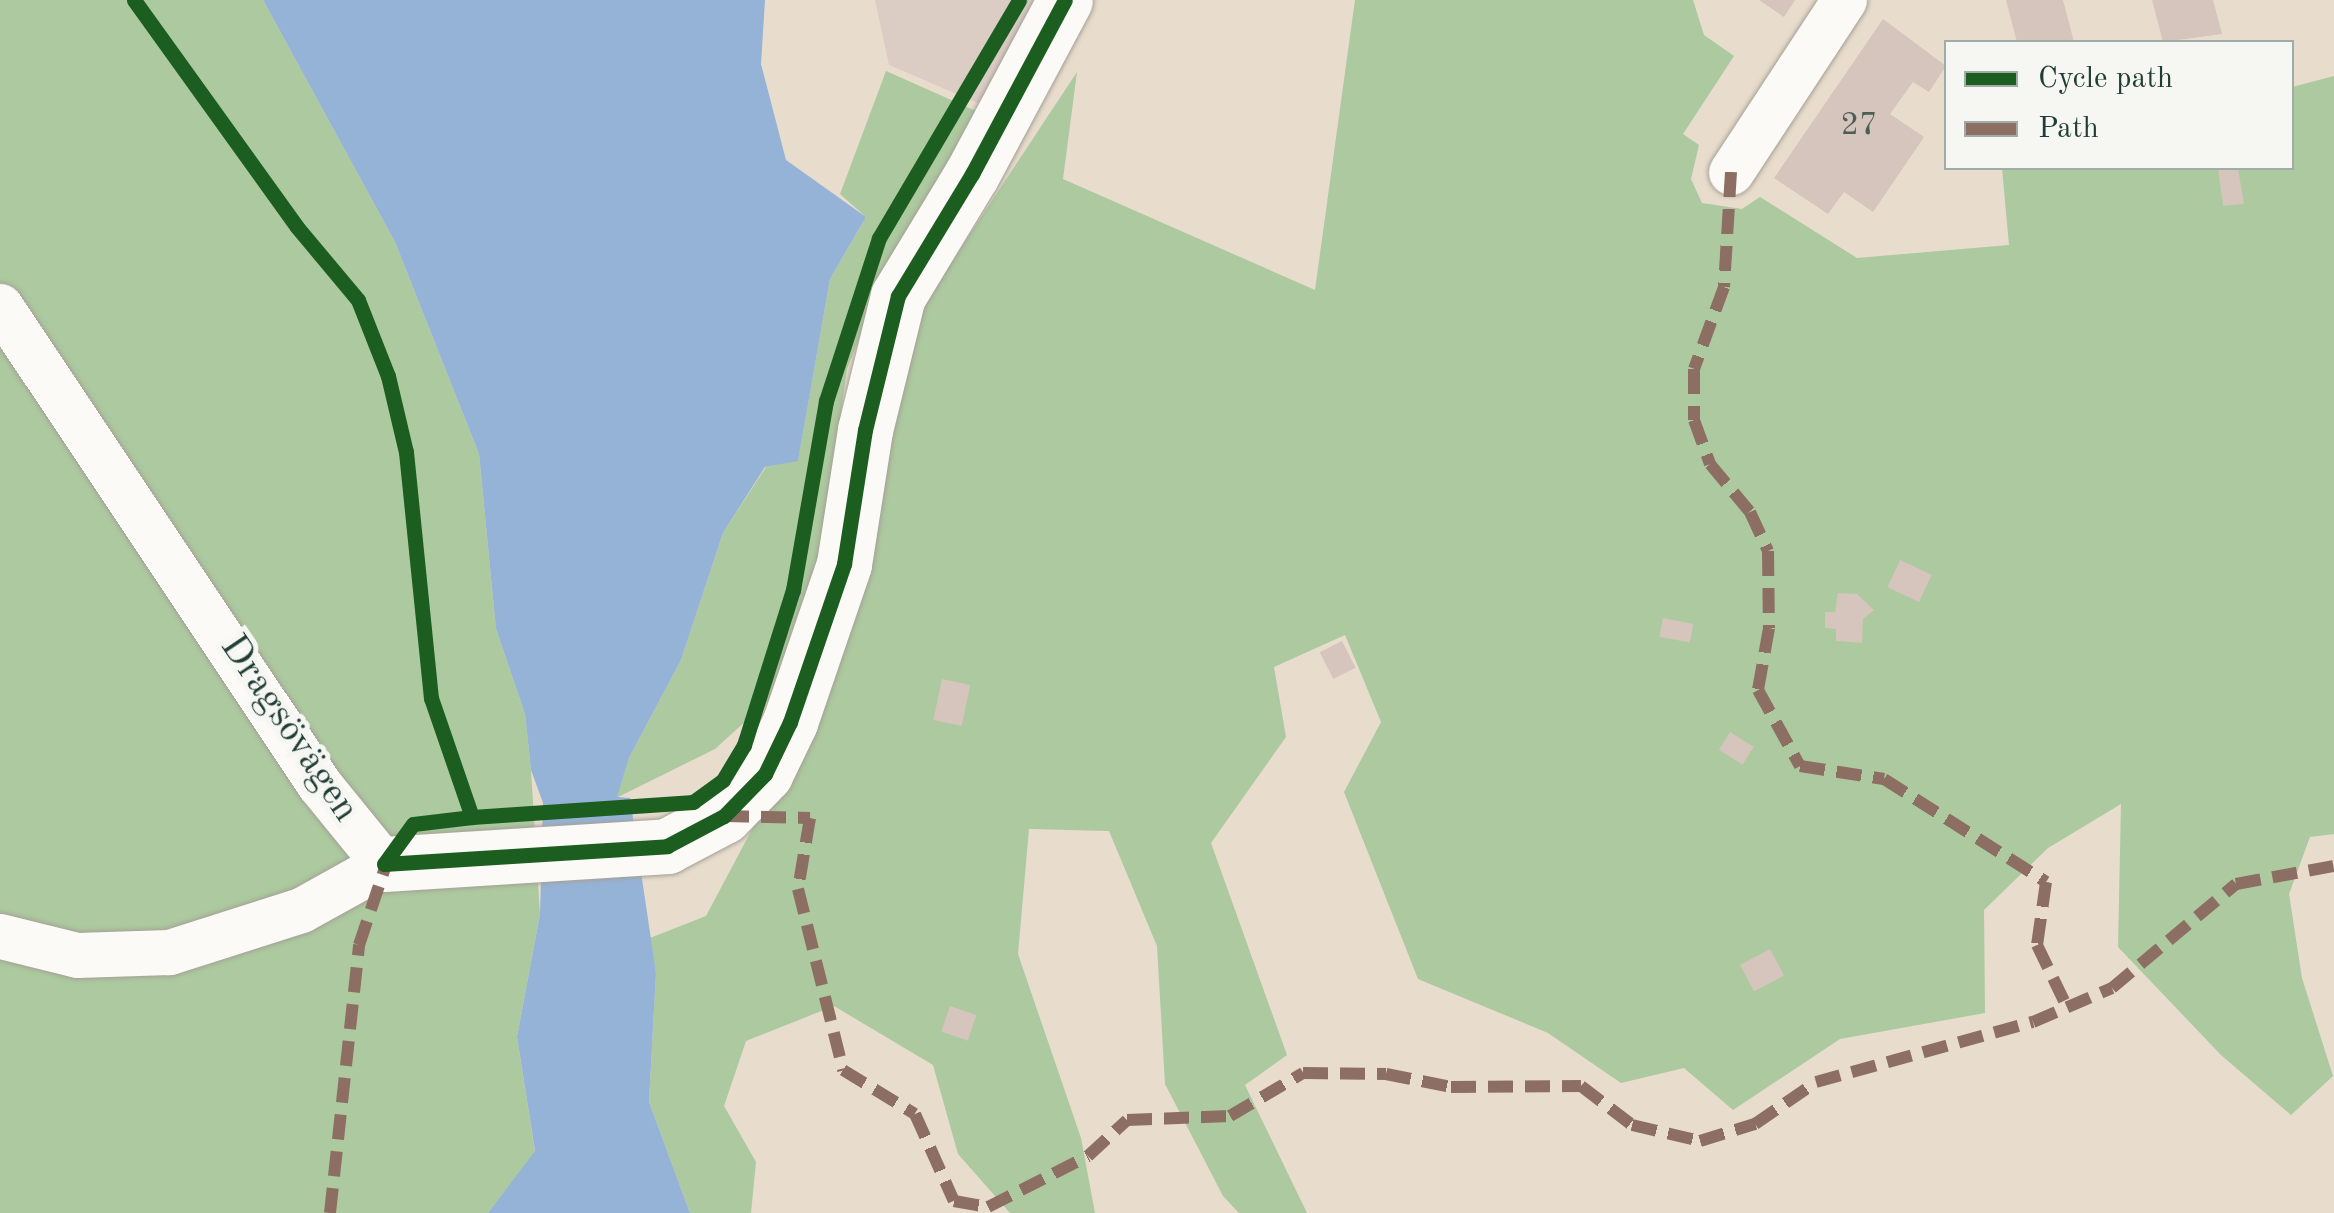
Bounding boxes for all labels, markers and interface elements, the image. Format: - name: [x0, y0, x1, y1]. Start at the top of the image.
- legend: [1944, 40, 2294, 170]
- text: Cycle path: [2038, 64, 2173, 94]
- house number: 27: [1840, 107, 1878, 145]
- text: Path: [2038, 114, 2099, 144]
- street label: Dragsövägen: [209, 627, 367, 831]

